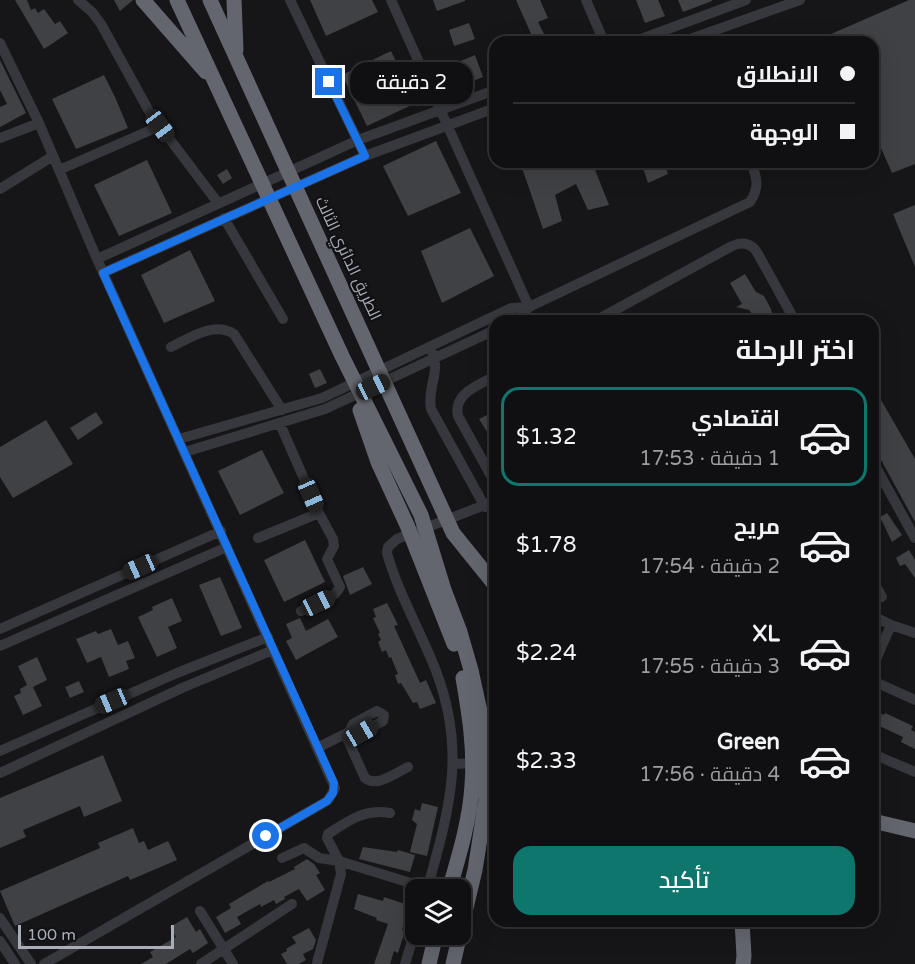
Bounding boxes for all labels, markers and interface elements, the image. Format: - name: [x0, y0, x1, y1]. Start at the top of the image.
- callout: 2 دقيقة: [350, 61, 473, 103]
- text: الانطلاق: [736, 62, 819, 88]
- route end: [315, 68, 342, 95]
- text: 2 دقيقة: [376, 71, 447, 95]
- car: [142, 106, 178, 146]
- text: الوجهة: [750, 120, 819, 146]
- street label: الطريق الدائري الثالث: [308, 193, 386, 325]
- text: اختر الرحلة: [736, 334, 855, 367]
- car: [353, 371, 393, 403]
- text: اقتصادي: [691, 406, 780, 432]
- icon: car: [798, 410, 852, 464]
- text: $1.32: [516, 424, 577, 450]
- text: 1 دقيقة · 17:53: [639, 447, 780, 471]
- car: [295, 475, 327, 515]
- text: مريح: [734, 514, 780, 540]
- icon: car: [798, 518, 852, 572]
- text: $1.78: [516, 532, 577, 558]
- car: [120, 551, 160, 583]
- text: 2 دقيقة · 17:54: [639, 555, 780, 579]
- car: [298, 587, 338, 619]
- text: XL: [753, 621, 780, 647]
- icon: car: [798, 626, 852, 680]
- text: $2.24: [516, 640, 577, 666]
- text: 3 دقيقة · 17:55: [639, 655, 780, 679]
- car: [92, 686, 132, 716]
- car: [341, 716, 381, 750]
- text: Green: [717, 729, 780, 755]
- icon: car: [798, 734, 852, 788]
- text: $2.33: [516, 748, 577, 774]
- text: 4 دقيقة · 17:56: [639, 763, 780, 787]
- route start: [252, 822, 279, 849]
- button: تأكيد: [513, 846, 855, 915]
- map controls: [405, 879, 471, 945]
- button: layers: [405, 879, 471, 945]
- scale bar: [18, 922, 174, 950]
- text: 100 m: [27, 925, 76, 945]

